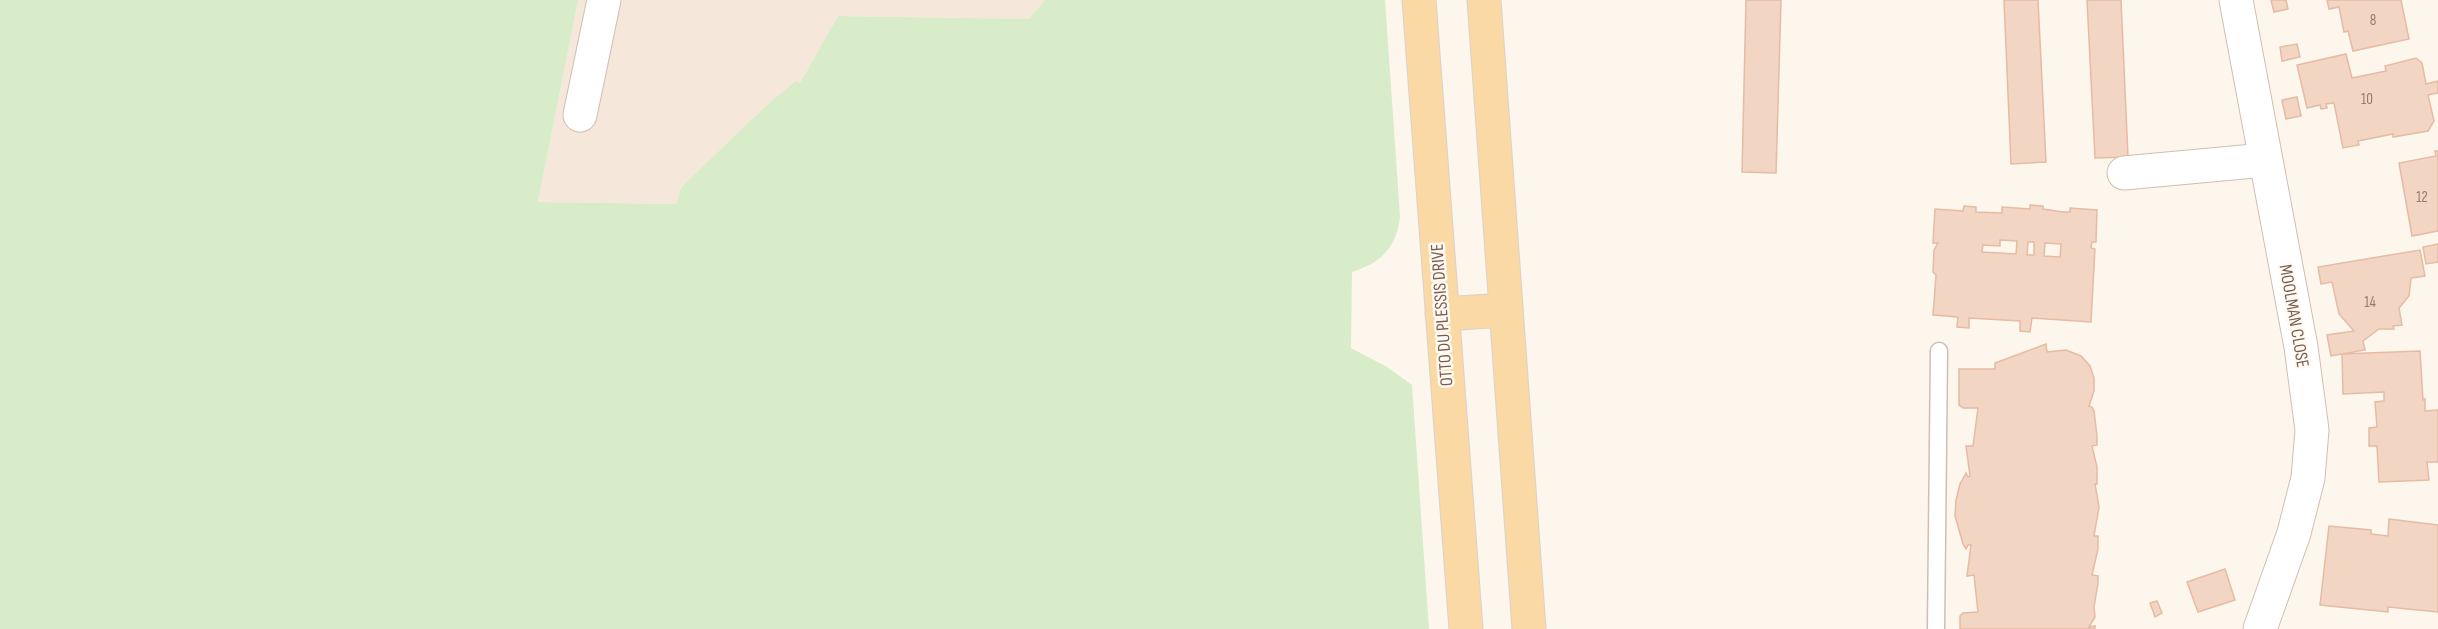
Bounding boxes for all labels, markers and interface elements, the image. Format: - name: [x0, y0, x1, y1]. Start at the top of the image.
- house number: 8: [2370, 11, 2376, 30]
- house number: 10: [2361, 90, 2373, 109]
- house number: 12: [2416, 188, 2428, 207]
- street label: OTTO DU PLESSIS DRIVE: [1427, 243, 1457, 387]
- street label: MOOLMAN CLOSE: [2275, 263, 2313, 369]
- house number: 14: [2364, 293, 2376, 312]

